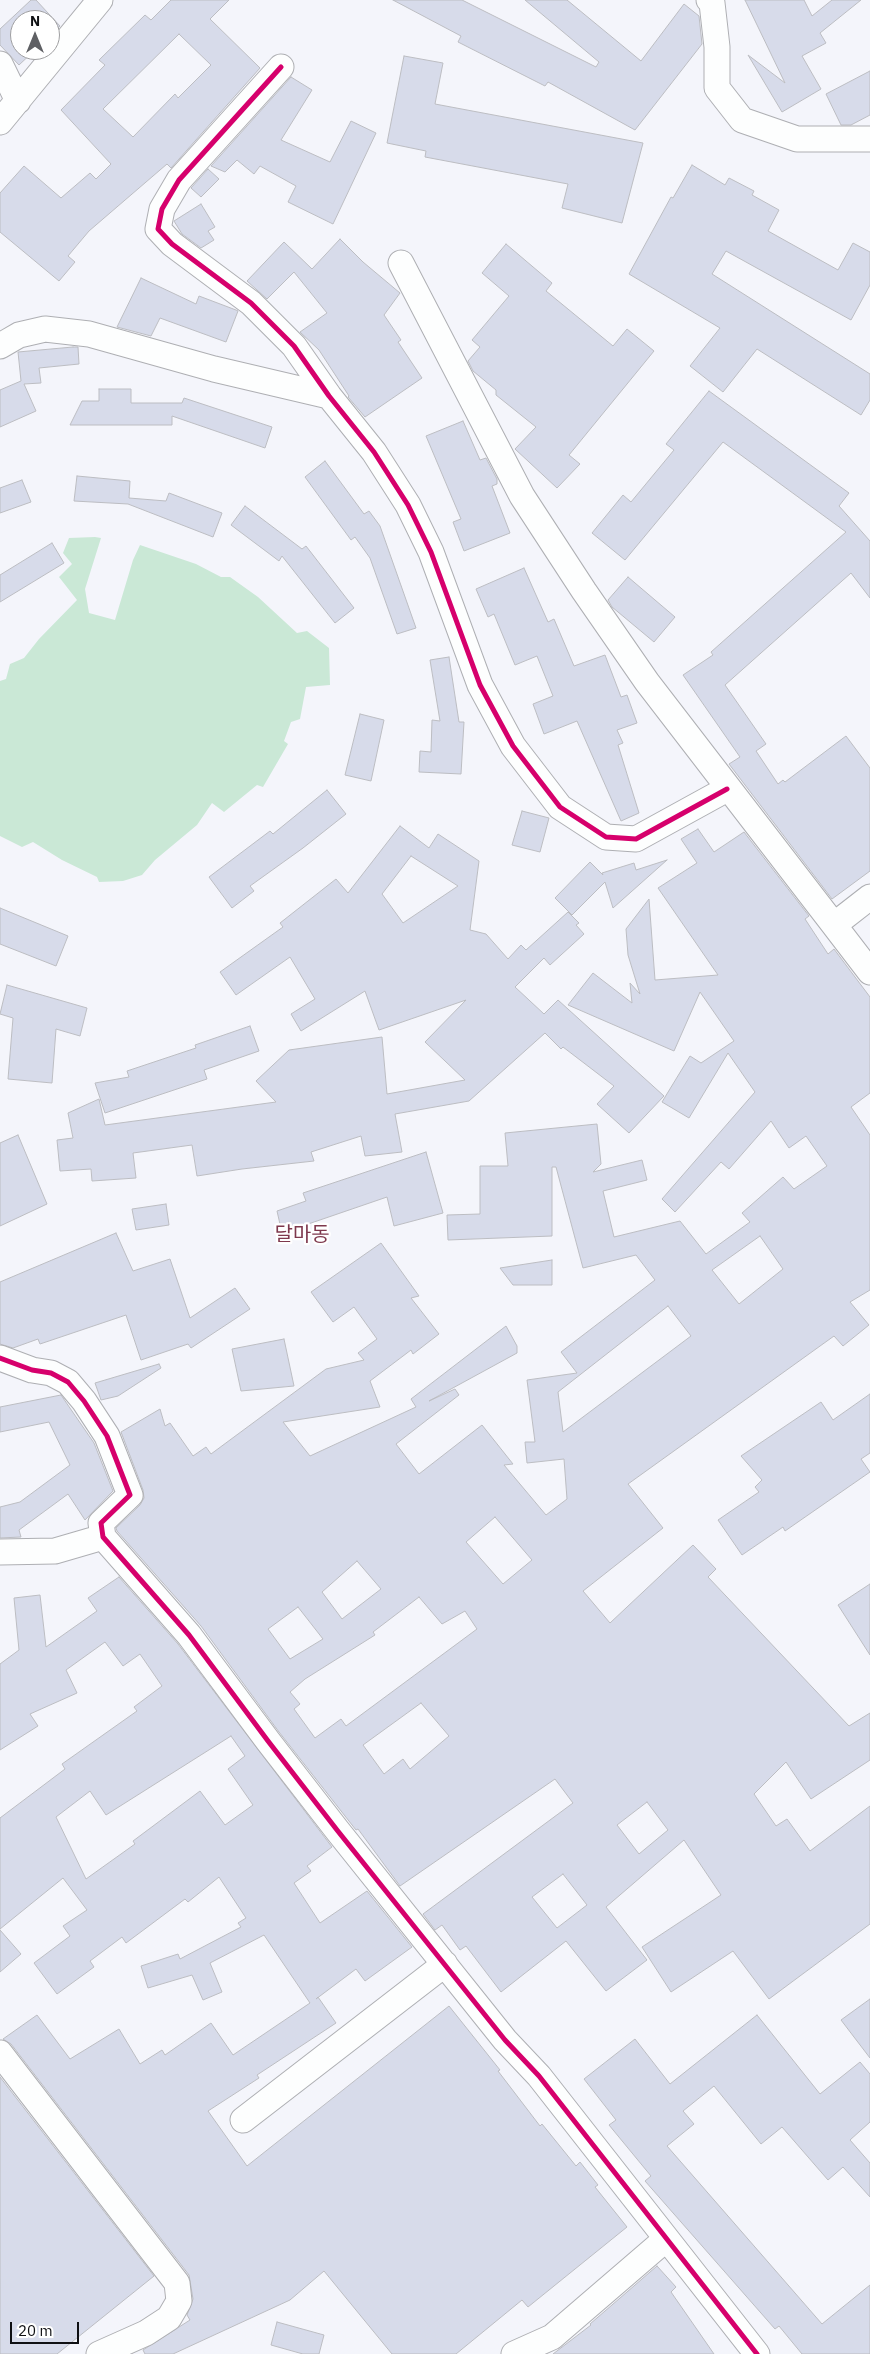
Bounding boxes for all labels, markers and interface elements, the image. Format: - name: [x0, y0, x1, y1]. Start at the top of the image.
- north arrow: [10, 10, 60, 60]
- text: N: [30, 12, 40, 30]
- district label: 달마동: [274, 1223, 330, 1247]
- scale bar: [12, 2312, 81, 2344]
- text: 20 m: [18, 2321, 53, 2340]

